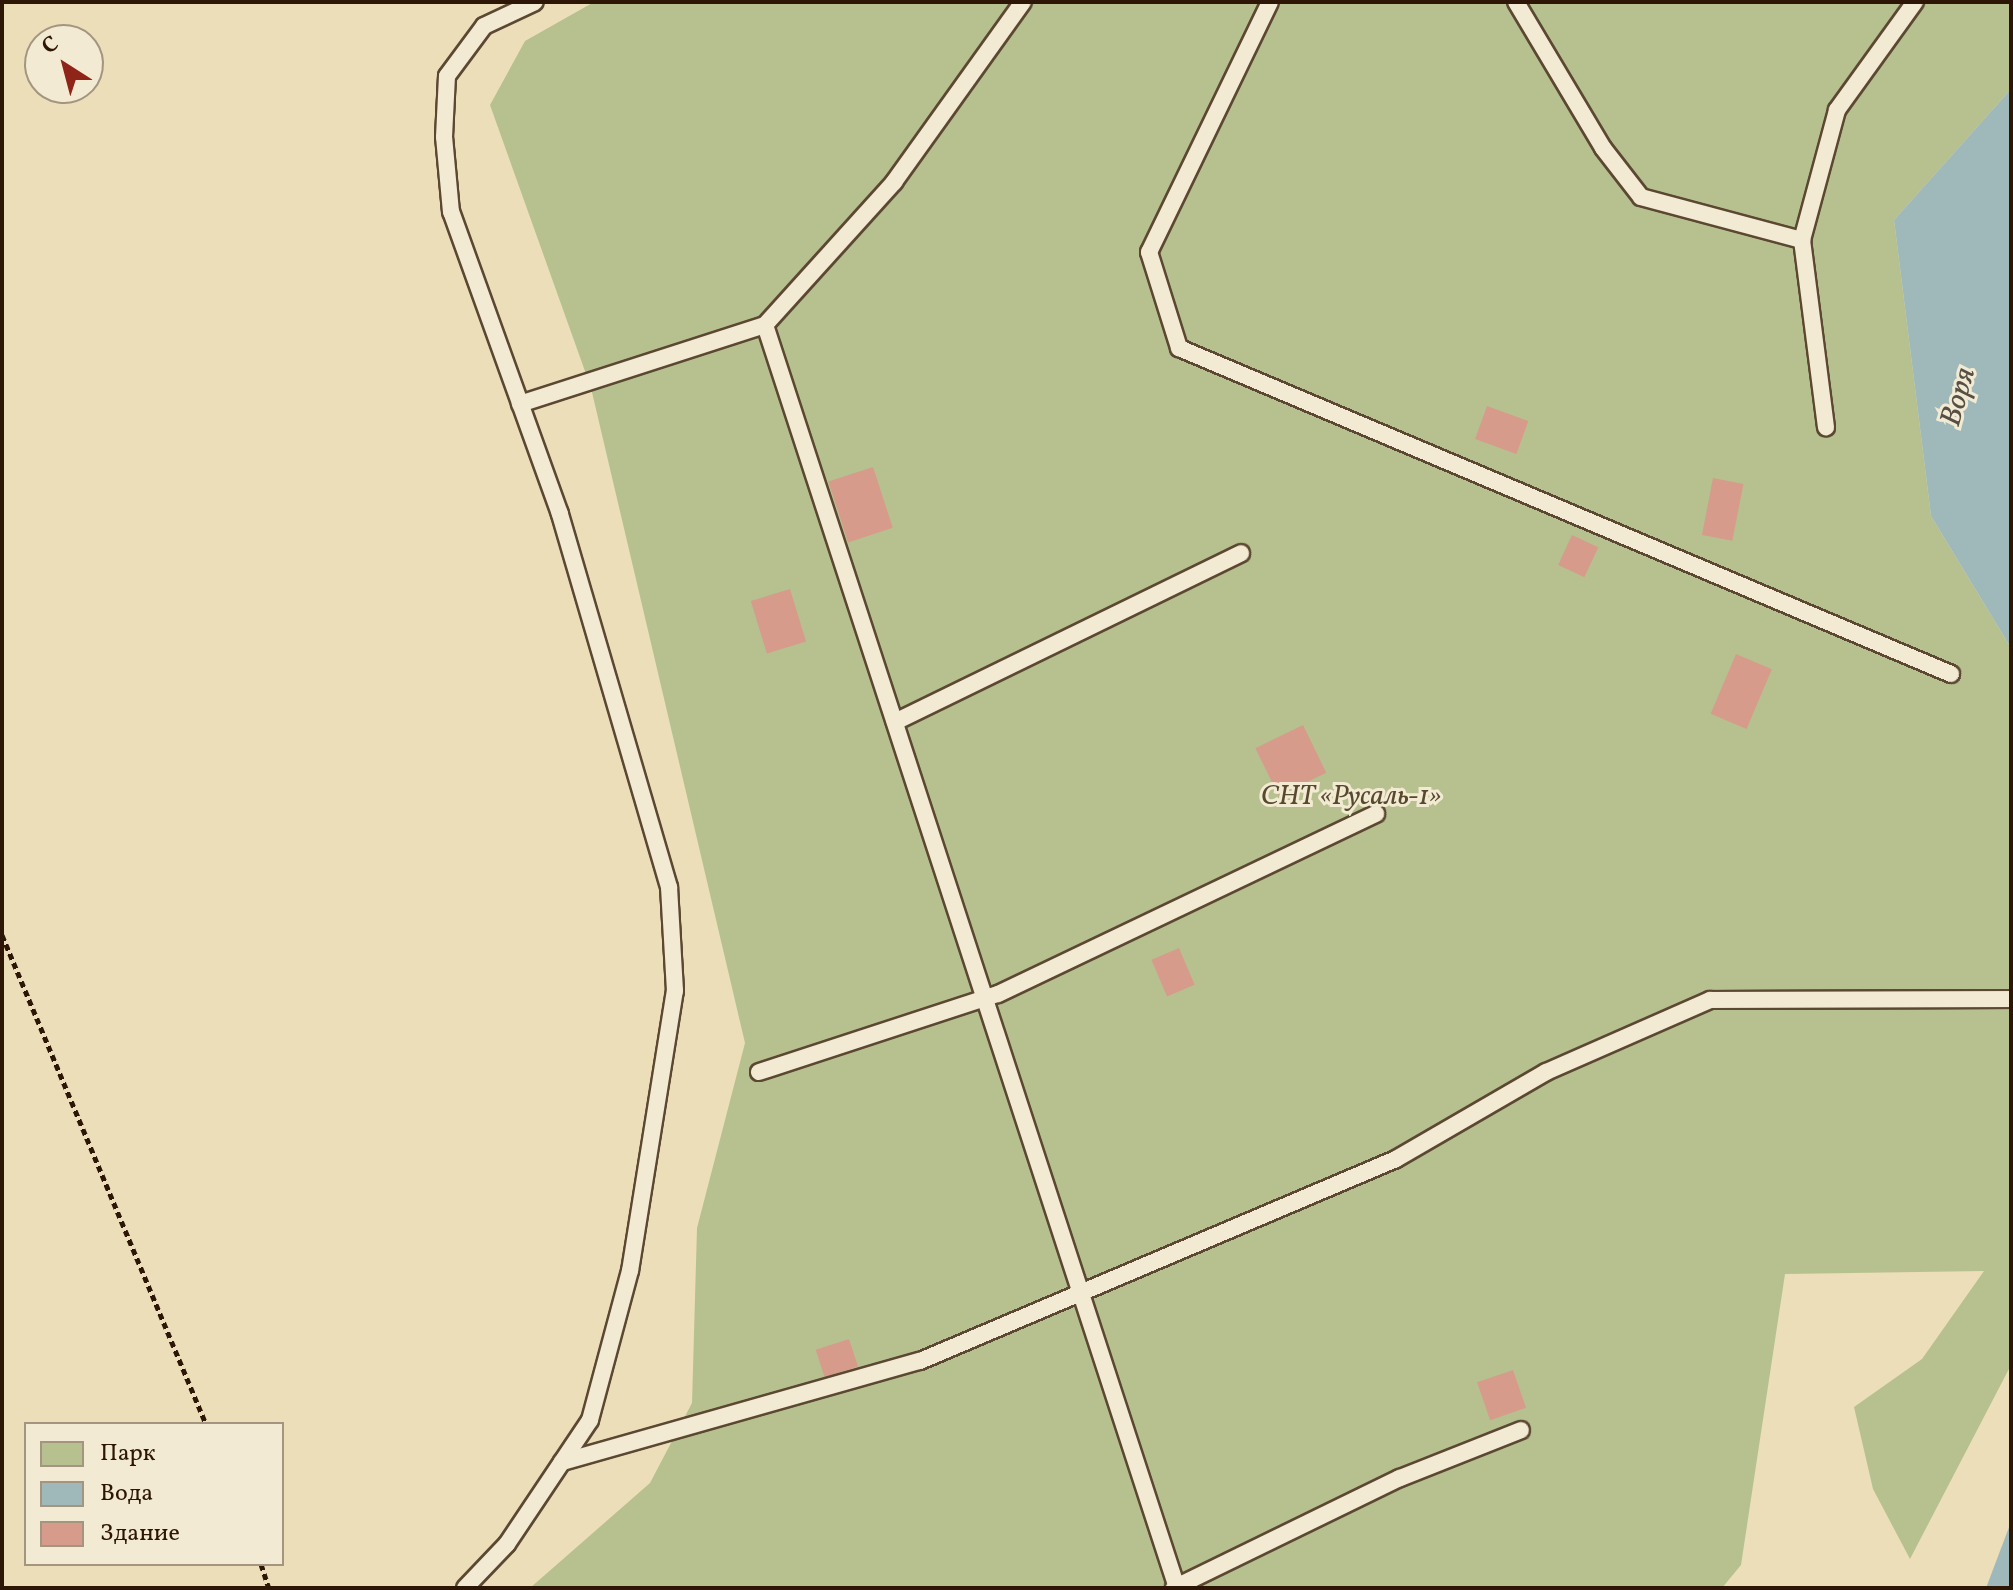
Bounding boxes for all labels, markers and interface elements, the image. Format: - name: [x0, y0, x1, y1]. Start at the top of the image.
- north arrow: [24, 24, 104, 104]
- text: С: [36, 29, 66, 62]
- water label: Воря: [1934, 363, 1984, 431]
- park label: СНТ «Русаль-1»: [1261, 780, 1441, 814]
- legend: [24, 1422, 284, 1566]
- text: Парк: [100, 1437, 156, 1471]
- text: Вода: [100, 1477, 153, 1511]
- text: Здание: [100, 1517, 180, 1551]

